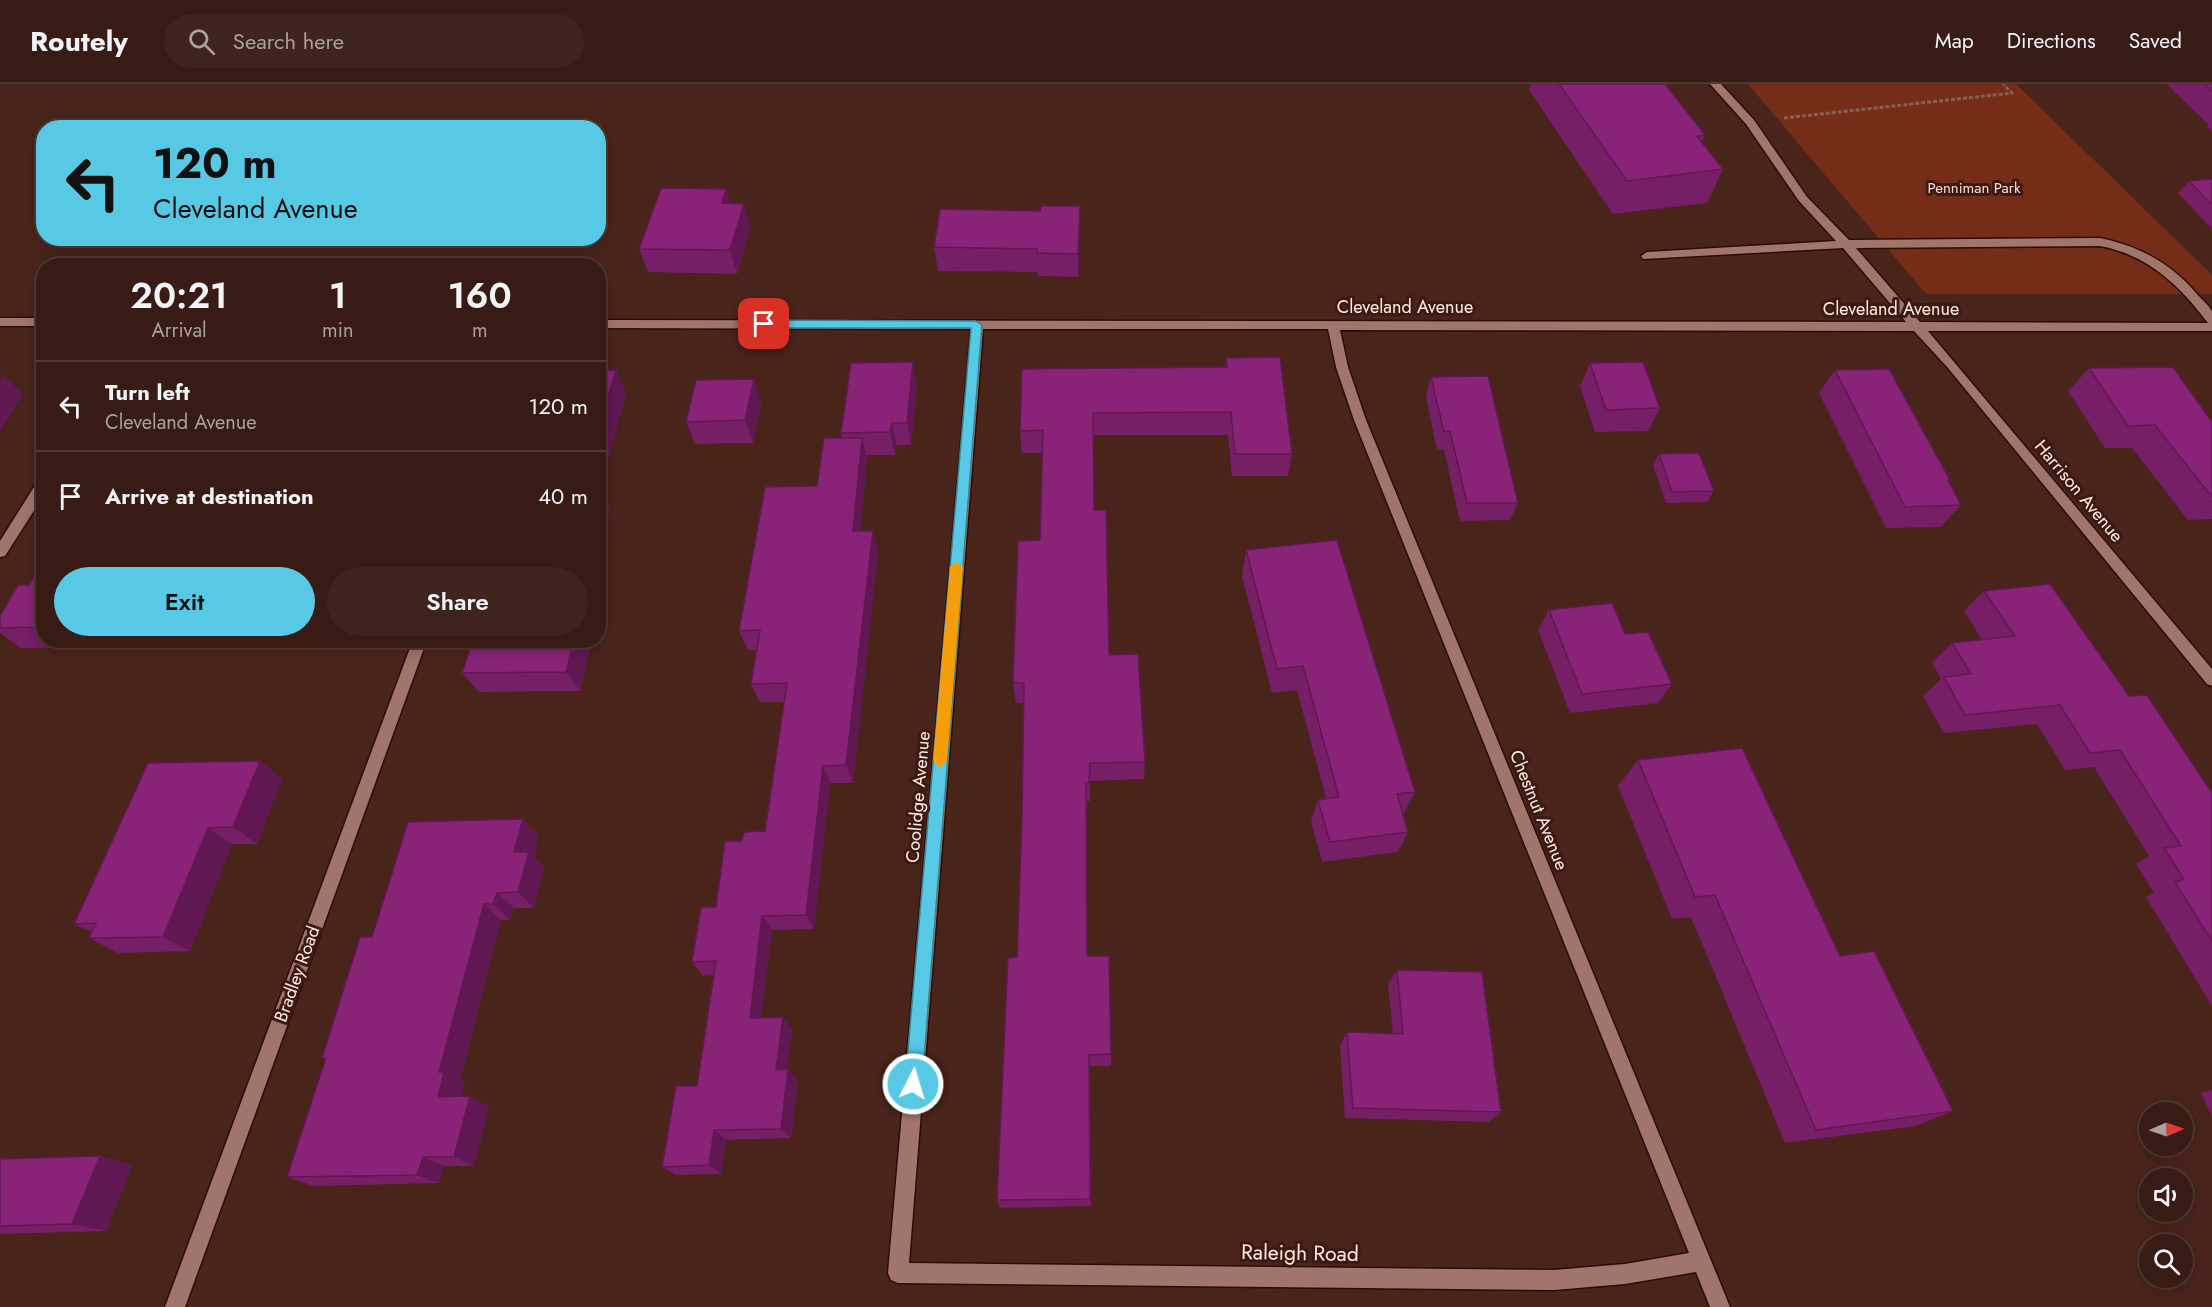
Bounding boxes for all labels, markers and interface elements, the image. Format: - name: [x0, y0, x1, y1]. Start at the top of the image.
- search box: [164, 14, 584, 68]
- text: Routely: [30, 21, 128, 62]
- icon: search: [185, 25, 218, 58]
- text: Search here: [233, 25, 344, 57]
- text: Map: [1935, 26, 1974, 56]
- text: Directions: [2007, 26, 2096, 56]
- text: Saved: [2129, 26, 2182, 56]
- text: 120 m: [153, 133, 277, 194]
- icon: left: [54, 144, 132, 222]
- park label: Penniman Park: [1927, 177, 2021, 199]
- text: Cleveland Avenue: [153, 189, 358, 228]
- text: 20:21: [130, 269, 228, 321]
- text: 1: [329, 269, 347, 321]
- text: 160: [448, 269, 512, 321]
- street label: Cleveland Avenue: [1337, 294, 1473, 320]
- street label: Cleveland Avenue: [1823, 296, 1959, 322]
- pin: [738, 298, 789, 349]
- icon: arrive: [747, 307, 780, 340]
- text: Arrival: [151, 316, 207, 345]
- text: min: [322, 316, 353, 345]
- text: m: [472, 316, 487, 345]
- text: Turn left: [105, 376, 190, 408]
- icon: left: [54, 390, 87, 423]
- text: 120 m: [529, 390, 588, 422]
- text: Cleveland Avenue: [105, 408, 257, 437]
- street label: Harrison Avenue: [2028, 434, 2130, 548]
- icon: arrive: [54, 480, 87, 513]
- text: Arrive at destination: [105, 480, 314, 512]
- text: 40 m: [538, 480, 588, 512]
- button: Exit: [54, 567, 315, 636]
- button: Share: [327, 567, 588, 636]
- street label: Coolidge Avenue: [899, 730, 937, 864]
- street label: Chestnut Avenue: [1503, 746, 1575, 874]
- street label: Bradley Road: [268, 922, 326, 1026]
- position arrow: [881, 1052, 945, 1116]
- north arrow: [2139, 1102, 2193, 1156]
- map controls: [2139, 1102, 2193, 1288]
- button: sound: [2139, 1168, 2193, 1222]
- button: search: [2139, 1234, 2193, 1288]
- street label: Raleigh Road: [1241, 1237, 1359, 1269]

